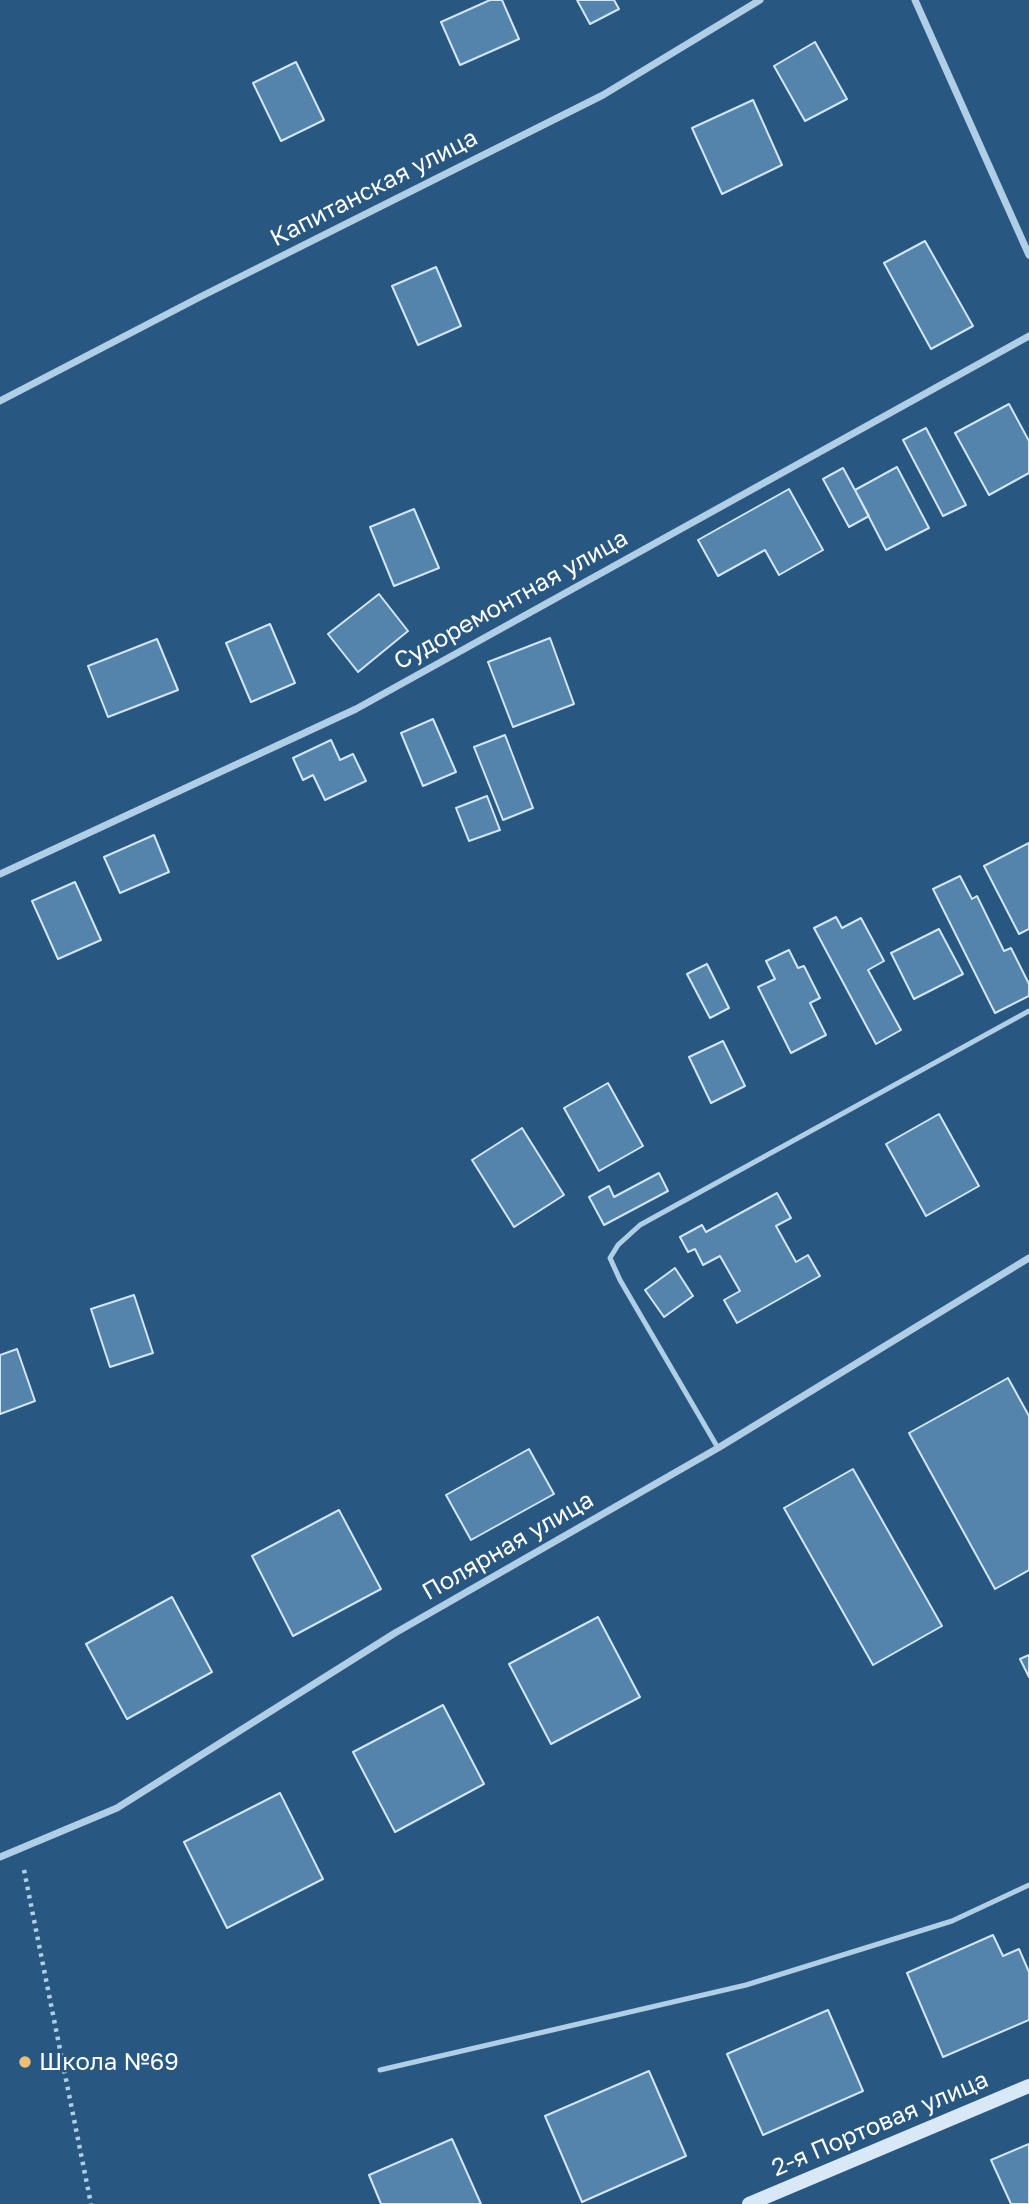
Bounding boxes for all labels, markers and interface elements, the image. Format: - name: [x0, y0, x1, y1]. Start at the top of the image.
- street label: Капитанская улица: [266, 123, 482, 253]
- street label: Судоремонтная улица: [389, 524, 633, 676]
- street label: Полярная улица: [417, 1485, 599, 1607]
- place label: Школа №69: [39, 2048, 179, 2076]
- marker: Школа №69: [17, 2054, 33, 2070]
- street label: 2-я Портовая улица: [767, 2065, 993, 2183]

